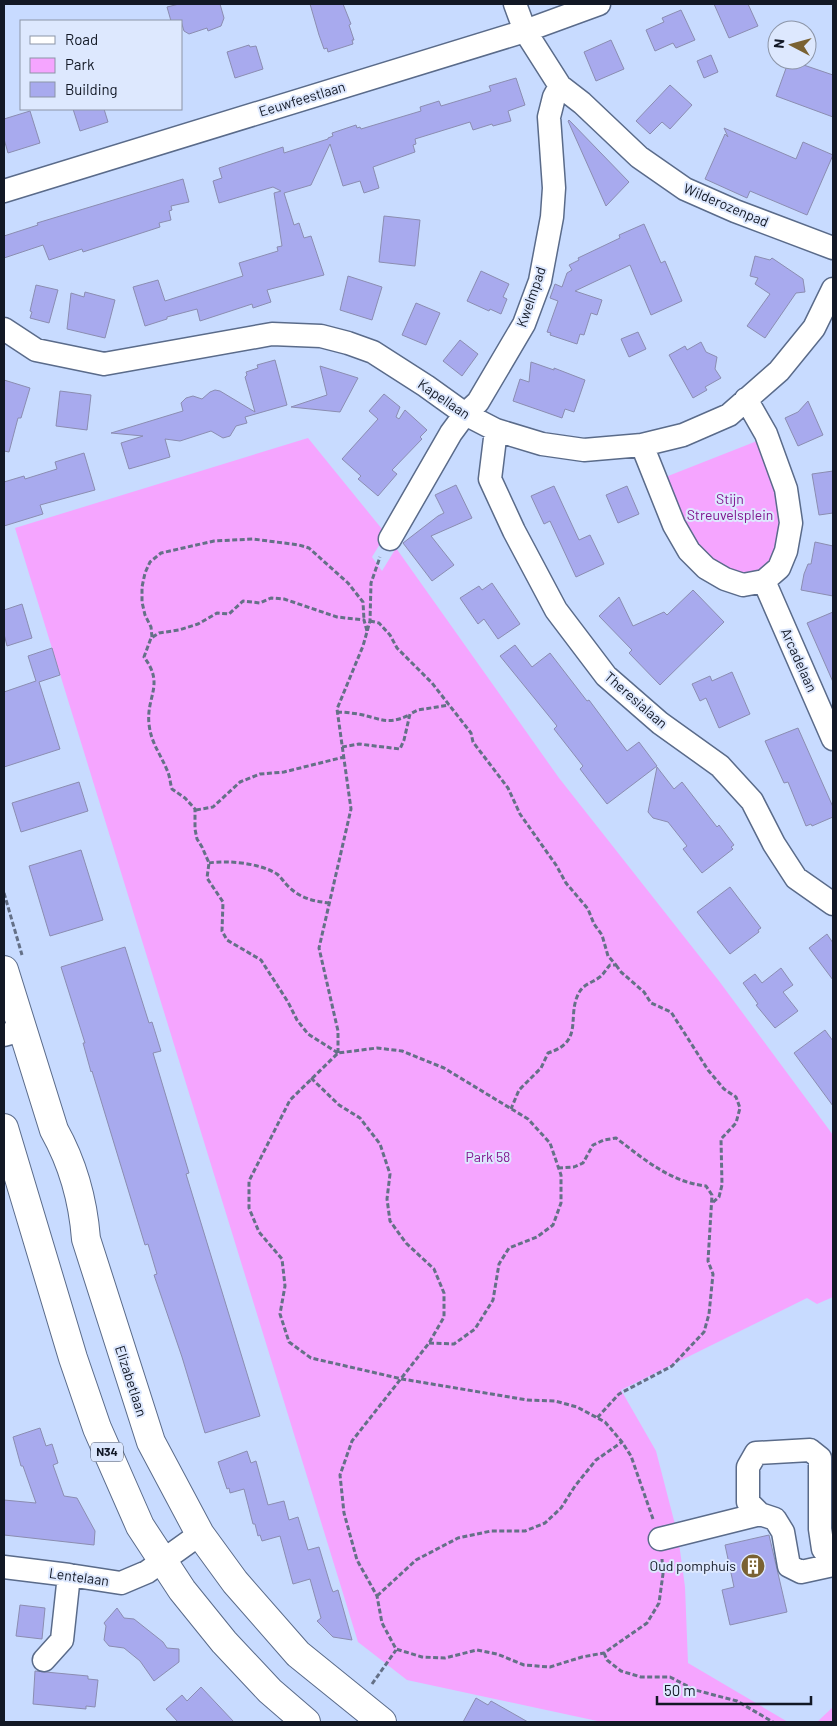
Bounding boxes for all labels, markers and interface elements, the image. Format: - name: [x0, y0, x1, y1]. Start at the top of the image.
- legend: [20, 20, 182, 110]
- north arrow: [767, 20, 817, 70]
- text: Road: [65, 30, 98, 48]
- text: N: [770, 38, 788, 49]
- text: Park: [65, 55, 95, 73]
- street label: Eeuwfeestlaan: [257, 77, 347, 120]
- text: Building: [65, 80, 118, 98]
- street label: Wilderozenpad: [681, 179, 771, 230]
- street label: Kwelmpad: [512, 264, 549, 329]
- street label: Kapellaan: [415, 375, 474, 422]
- park label: Stijn Streuvelsplein: [687, 490, 773, 523]
- street label: Arcadelaan: [778, 625, 821, 694]
- street label: Theresialaan: [601, 668, 671, 732]
- park label: Park 58: [466, 1148, 510, 1165]
- street label: Elizabetlaan: [112, 1343, 151, 1419]
- road number: N34: [91, 1442, 123, 1461]
- building icon: Oud pomphuis: [740, 1553, 766, 1579]
- place label: Oud pomphuis: [649, 1557, 736, 1574]
- street label: Lentelaan: [48, 1564, 110, 1589]
- scale bar: [657, 1674, 811, 1706]
- text: 50 m: [664, 1681, 696, 1699]

